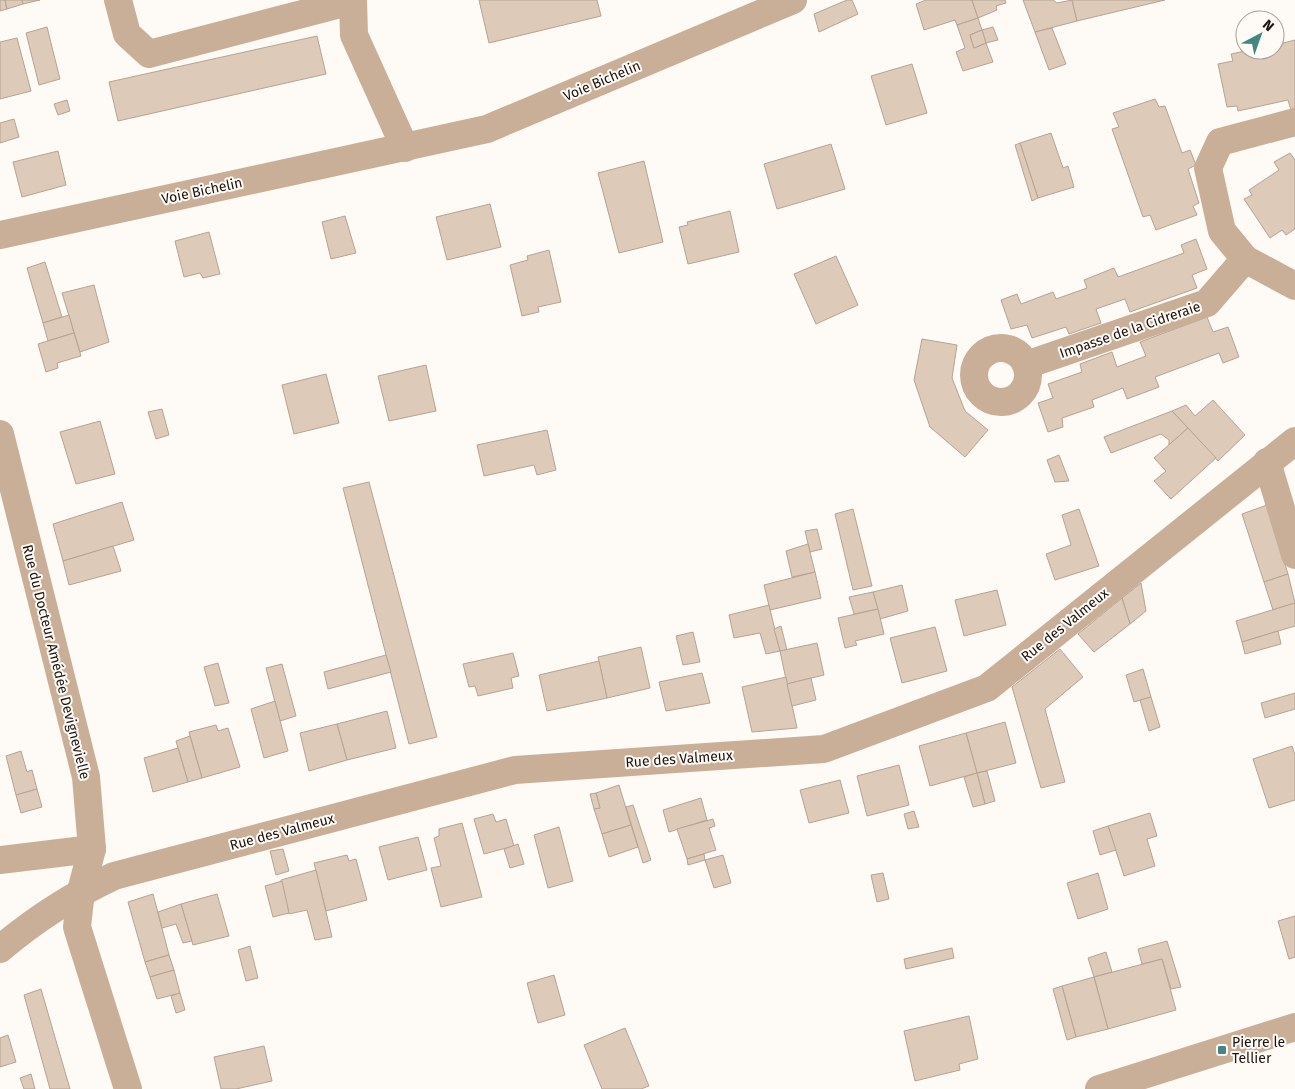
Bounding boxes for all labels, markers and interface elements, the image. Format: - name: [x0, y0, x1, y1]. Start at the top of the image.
- north arrow: [1235, 10, 1285, 60]
- text: N: [1259, 16, 1277, 35]
- street label: Voie Bichelin: [561, 57, 643, 105]
- street label: Voie Bichelin: [160, 174, 244, 208]
- street label: Impasse de la Cidreraie: [1057, 298, 1203, 362]
- street label: Rue du Docteur Amédée Devignevielle: [19, 543, 93, 781]
- street label: Rue des Valmeux: [1018, 584, 1112, 665]
- street label: Rue des Valmeux: [625, 747, 733, 771]
- street label: Rue des Valmeux: [228, 810, 336, 854]
- place label: Pierre le Tellier: [1232, 1034, 1285, 1067]
- marker: Pierre le Tellier: [1216, 1044, 1228, 1056]

